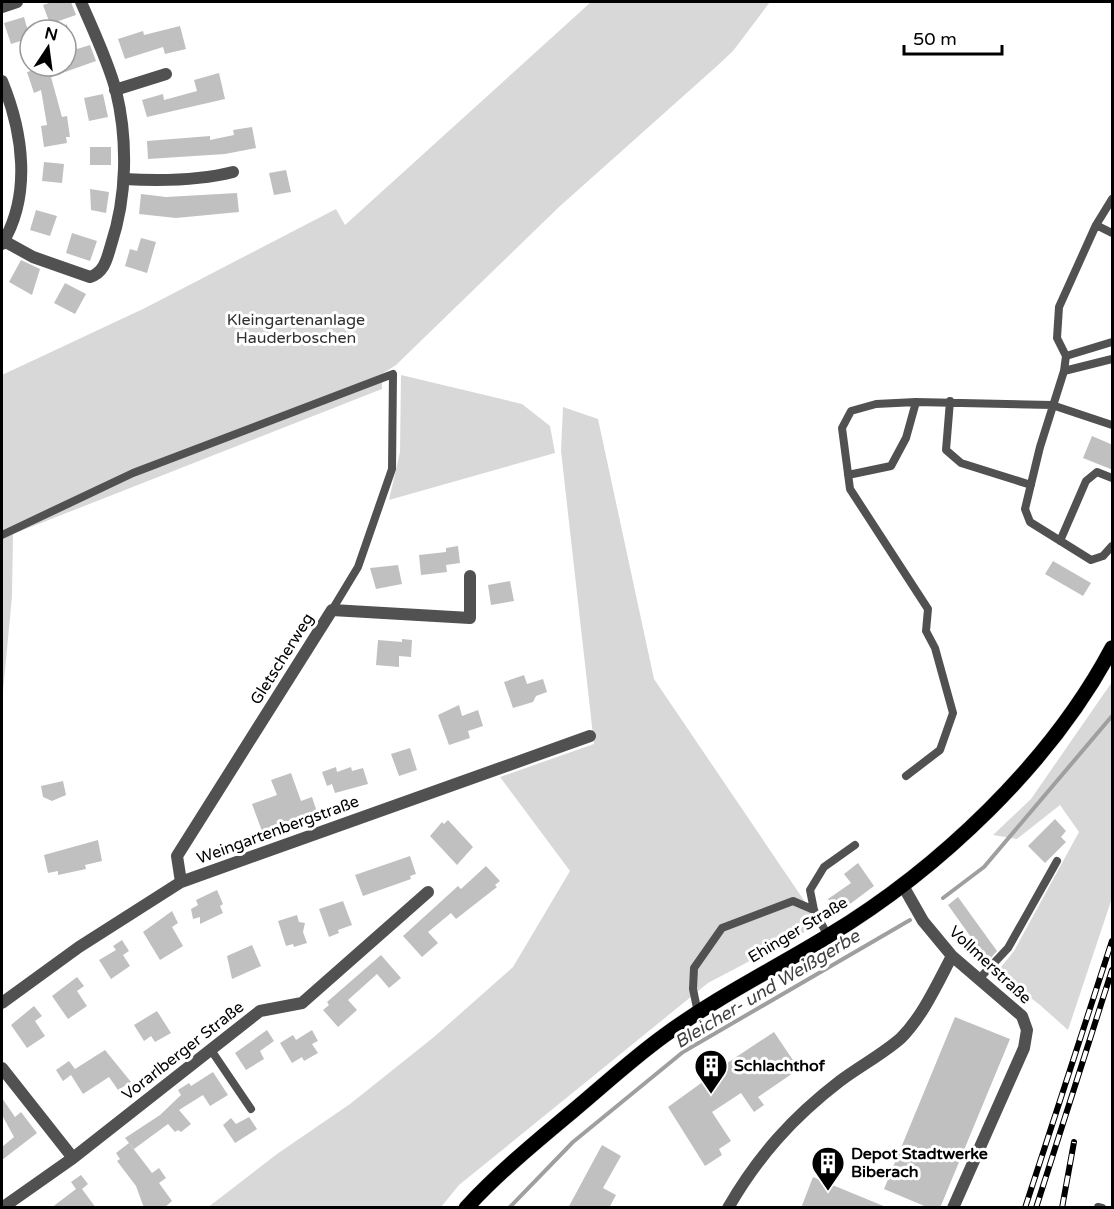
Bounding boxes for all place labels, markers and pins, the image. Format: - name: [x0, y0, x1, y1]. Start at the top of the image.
- building icon: Schlachthof: [693, 1048, 729, 1095]
- place label: Schlachthof: [734, 1056, 826, 1076]
- place label: Depot Stadtwerke Biberach: [851, 1144, 988, 1182]
- building icon: Depot Stadtwerke Biberach: [810, 1145, 846, 1192]

